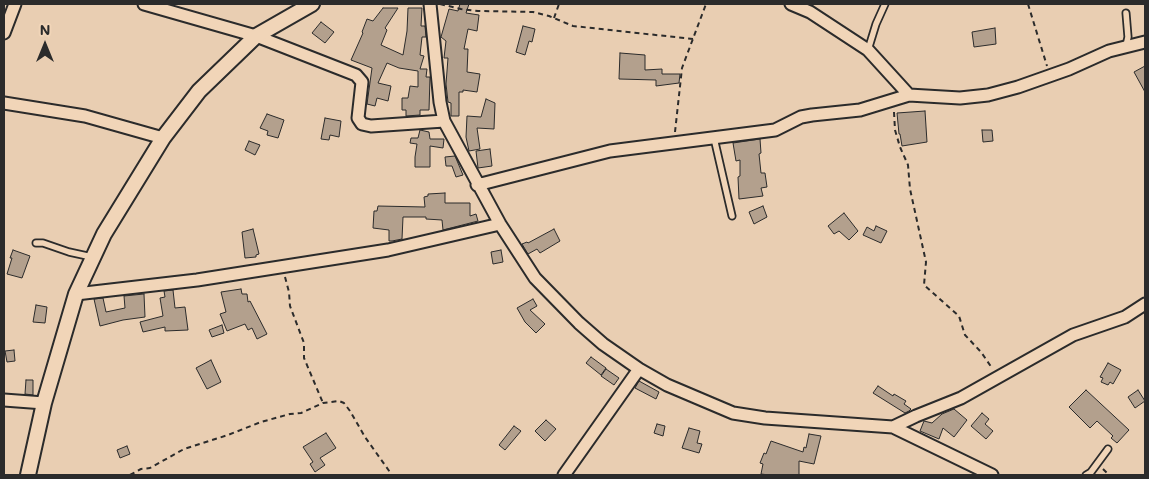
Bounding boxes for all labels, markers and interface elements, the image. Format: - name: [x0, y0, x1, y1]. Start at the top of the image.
- north arrow: [20, 20, 70, 70]
- text: N: [40, 20, 50, 39]

